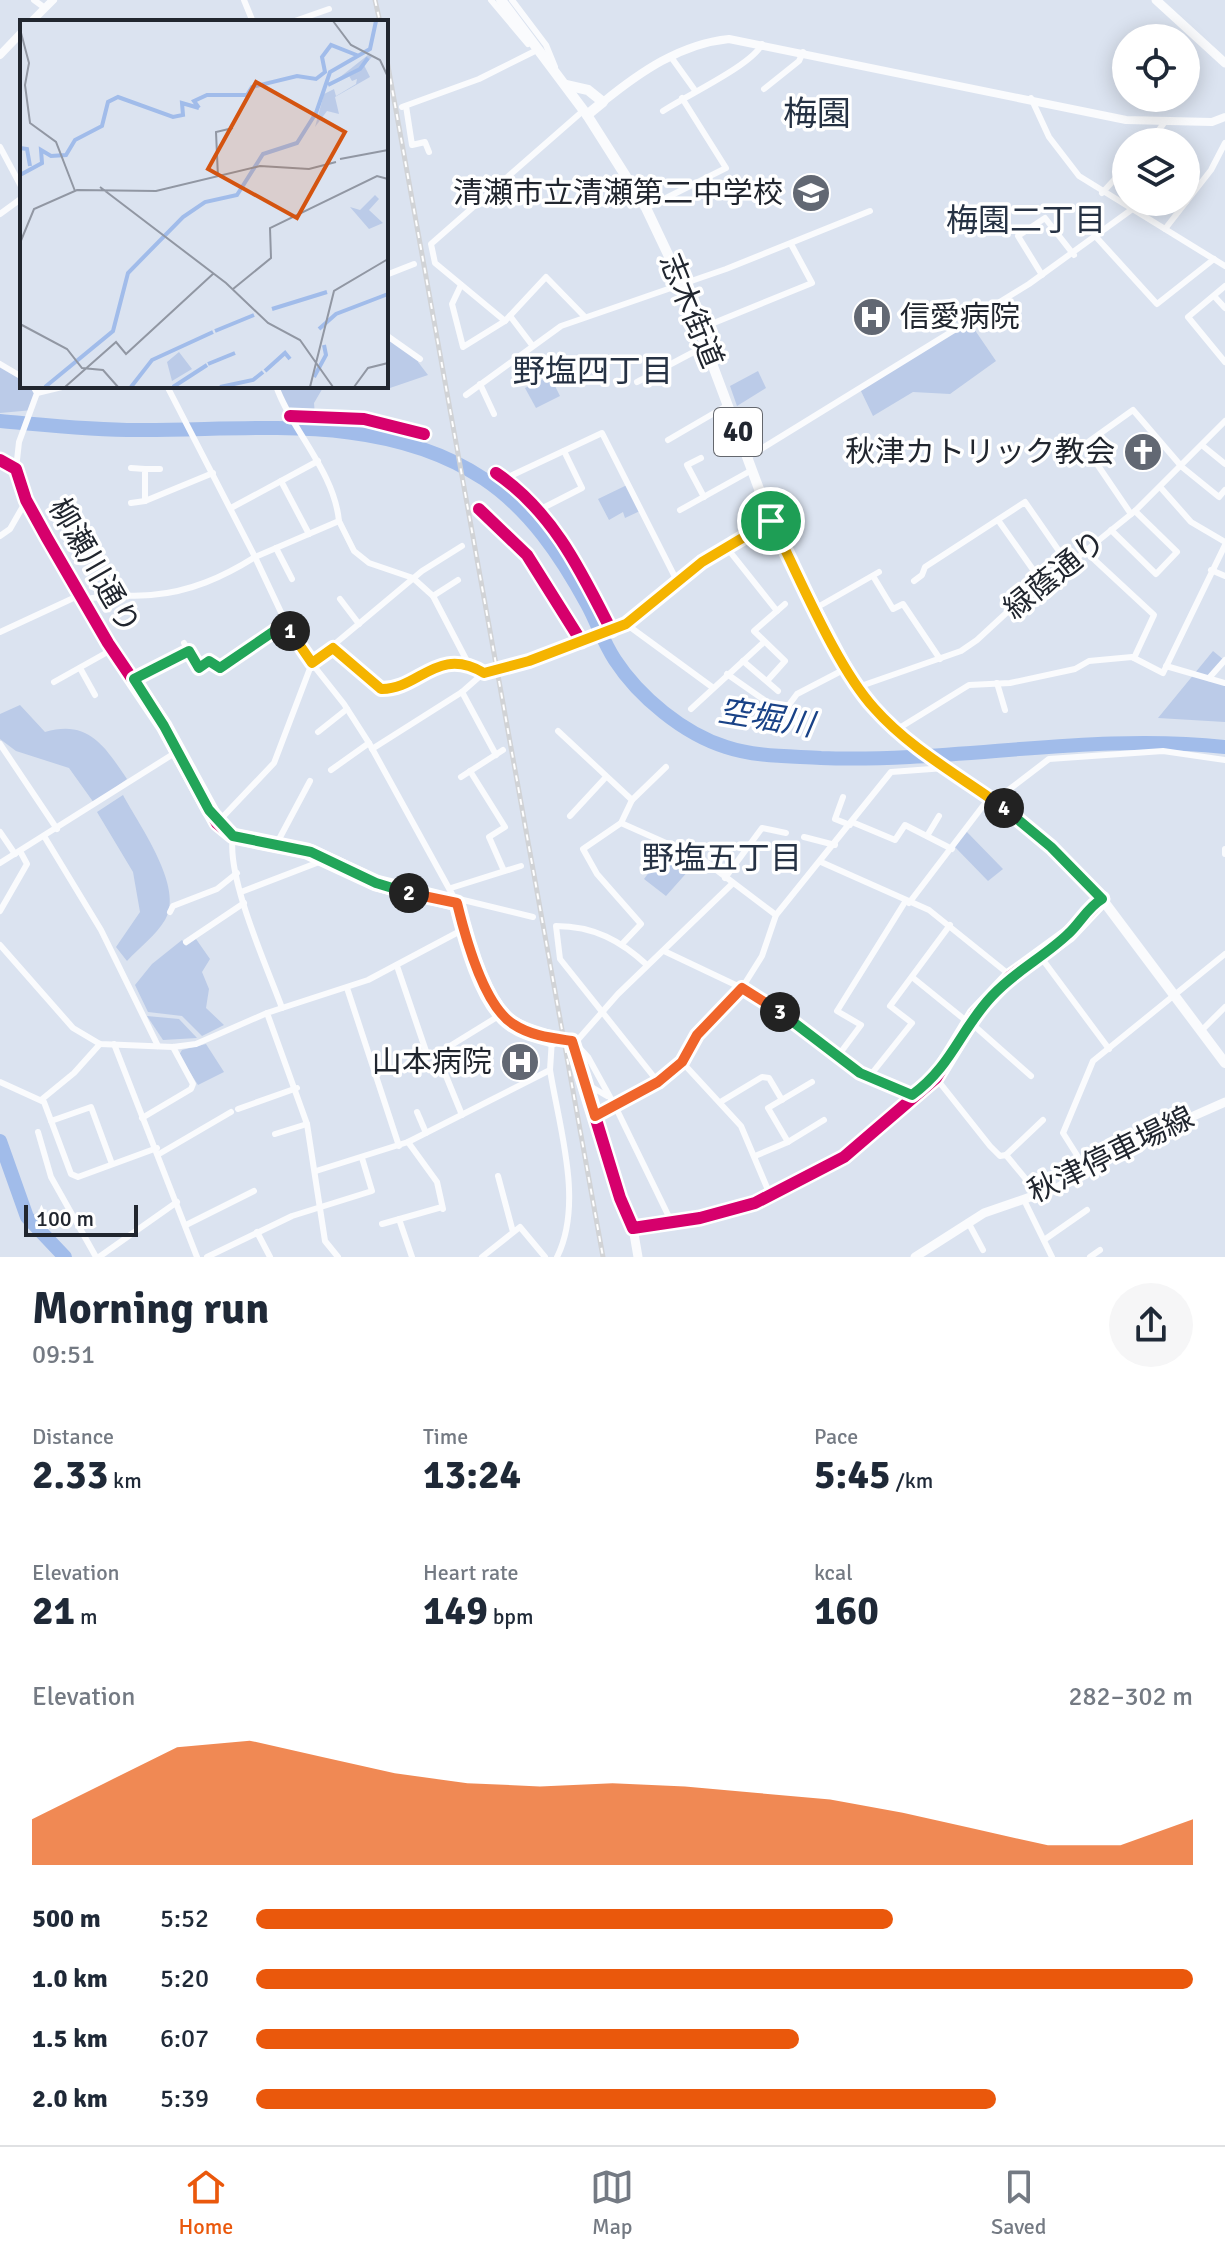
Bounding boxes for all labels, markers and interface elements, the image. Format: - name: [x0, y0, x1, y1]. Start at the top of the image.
- inset map: [20, 20, 388, 388]
- map controls: [1112, 24, 1200, 216]
- button: locate: [1112, 24, 1200, 112]
- district label: 梅園: [783, 93, 851, 135]
- button: layers: [1112, 128, 1200, 216]
- school or university icon: 清瀬市立清瀬第二中学校: [790, 172, 832, 214]
- place label: 清瀬市立清瀬第二中学校: [453, 175, 783, 212]
- district label: 梅園二丁目: [946, 201, 1106, 240]
- street label: 志木街道: [651, 248, 731, 374]
- hospital icon: 信愛病院: [851, 296, 893, 338]
- place label: 信愛病院: [900, 299, 1020, 336]
- district label: 野塩四丁目: [513, 352, 673, 391]
- road number: 40: [714, 408, 762, 456]
- church icon: 秋津カトリック教会: [1122, 431, 1164, 473]
- place label: 秋津カトリック教会: [845, 434, 1115, 471]
- pin: [737, 487, 805, 555]
- street label: 柳瀬川通り: [40, 492, 148, 640]
- icon: arrive: [749, 499, 793, 543]
- street label: 緑蔭通り: [997, 523, 1113, 627]
- pin: 1: [270, 611, 310, 651]
- text: 1: [284, 617, 296, 644]
- water label: 空堀川: [716, 691, 819, 745]
- pin: 4: [984, 788, 1024, 828]
- text: 4: [998, 794, 1010, 821]
- district label: 野塩五丁目: [642, 839, 802, 878]
- pin: 2: [389, 873, 429, 913]
- text: 2: [403, 879, 415, 906]
- pin: 3: [760, 992, 800, 1032]
- text: 3: [774, 998, 786, 1025]
- hospital icon: 山本病院: [499, 1041, 541, 1083]
- place label: 山本病院: [372, 1044, 492, 1081]
- street label: 秋津停車場線: [1022, 1099, 1200, 1211]
- scale bar: [24, 1201, 138, 1237]
- text: 100 m: [36, 1205, 94, 1232]
- text: Morning run: [32, 1282, 269, 1336]
- button: share: [1109, 1283, 1193, 1367]
- text: 09:51: [32, 1339, 95, 1371]
- text: Distance: [32, 1423, 114, 1450]
- text: Time: [423, 1423, 468, 1450]
- text: Pace: [814, 1423, 858, 1450]
- text: 2.33: [32, 1450, 108, 1500]
- text: 13:24: [423, 1450, 521, 1500]
- text: 5:45: [814, 1450, 891, 1500]
- text: km: [108, 1467, 142, 1494]
- text: /km: [891, 1467, 933, 1494]
- text: Elevation: [32, 1559, 120, 1586]
- text: Heart rate: [423, 1559, 518, 1586]
- text: kcal: [814, 1559, 853, 1586]
- text: 21: [32, 1586, 75, 1636]
- text: 149: [423, 1586, 488, 1636]
- text: 160: [814, 1586, 879, 1636]
- text: m: [75, 1603, 98, 1630]
- text: bpm: [488, 1603, 533, 1630]
- text: Elevation: [32, 1681, 136, 1713]
- text: 282–302 m: [1069, 1681, 1193, 1713]
- text: 500 m: [32, 1903, 101, 1935]
- text: 5:52: [160, 1903, 209, 1935]
- text: 1.0 km: [32, 1963, 108, 1995]
- text: 5:20: [160, 1963, 209, 1995]
- text: 1.5 km: [32, 2023, 108, 2055]
- text: 6:07: [160, 2023, 209, 2055]
- text: 2.0 km: [32, 2083, 108, 2115]
- text: 5:39: [160, 2083, 209, 2115]
- tab: Home: [178, 2165, 233, 2240]
- tab: Map: [590, 2165, 634, 2240]
- tab: Saved: [991, 2165, 1047, 2240]

